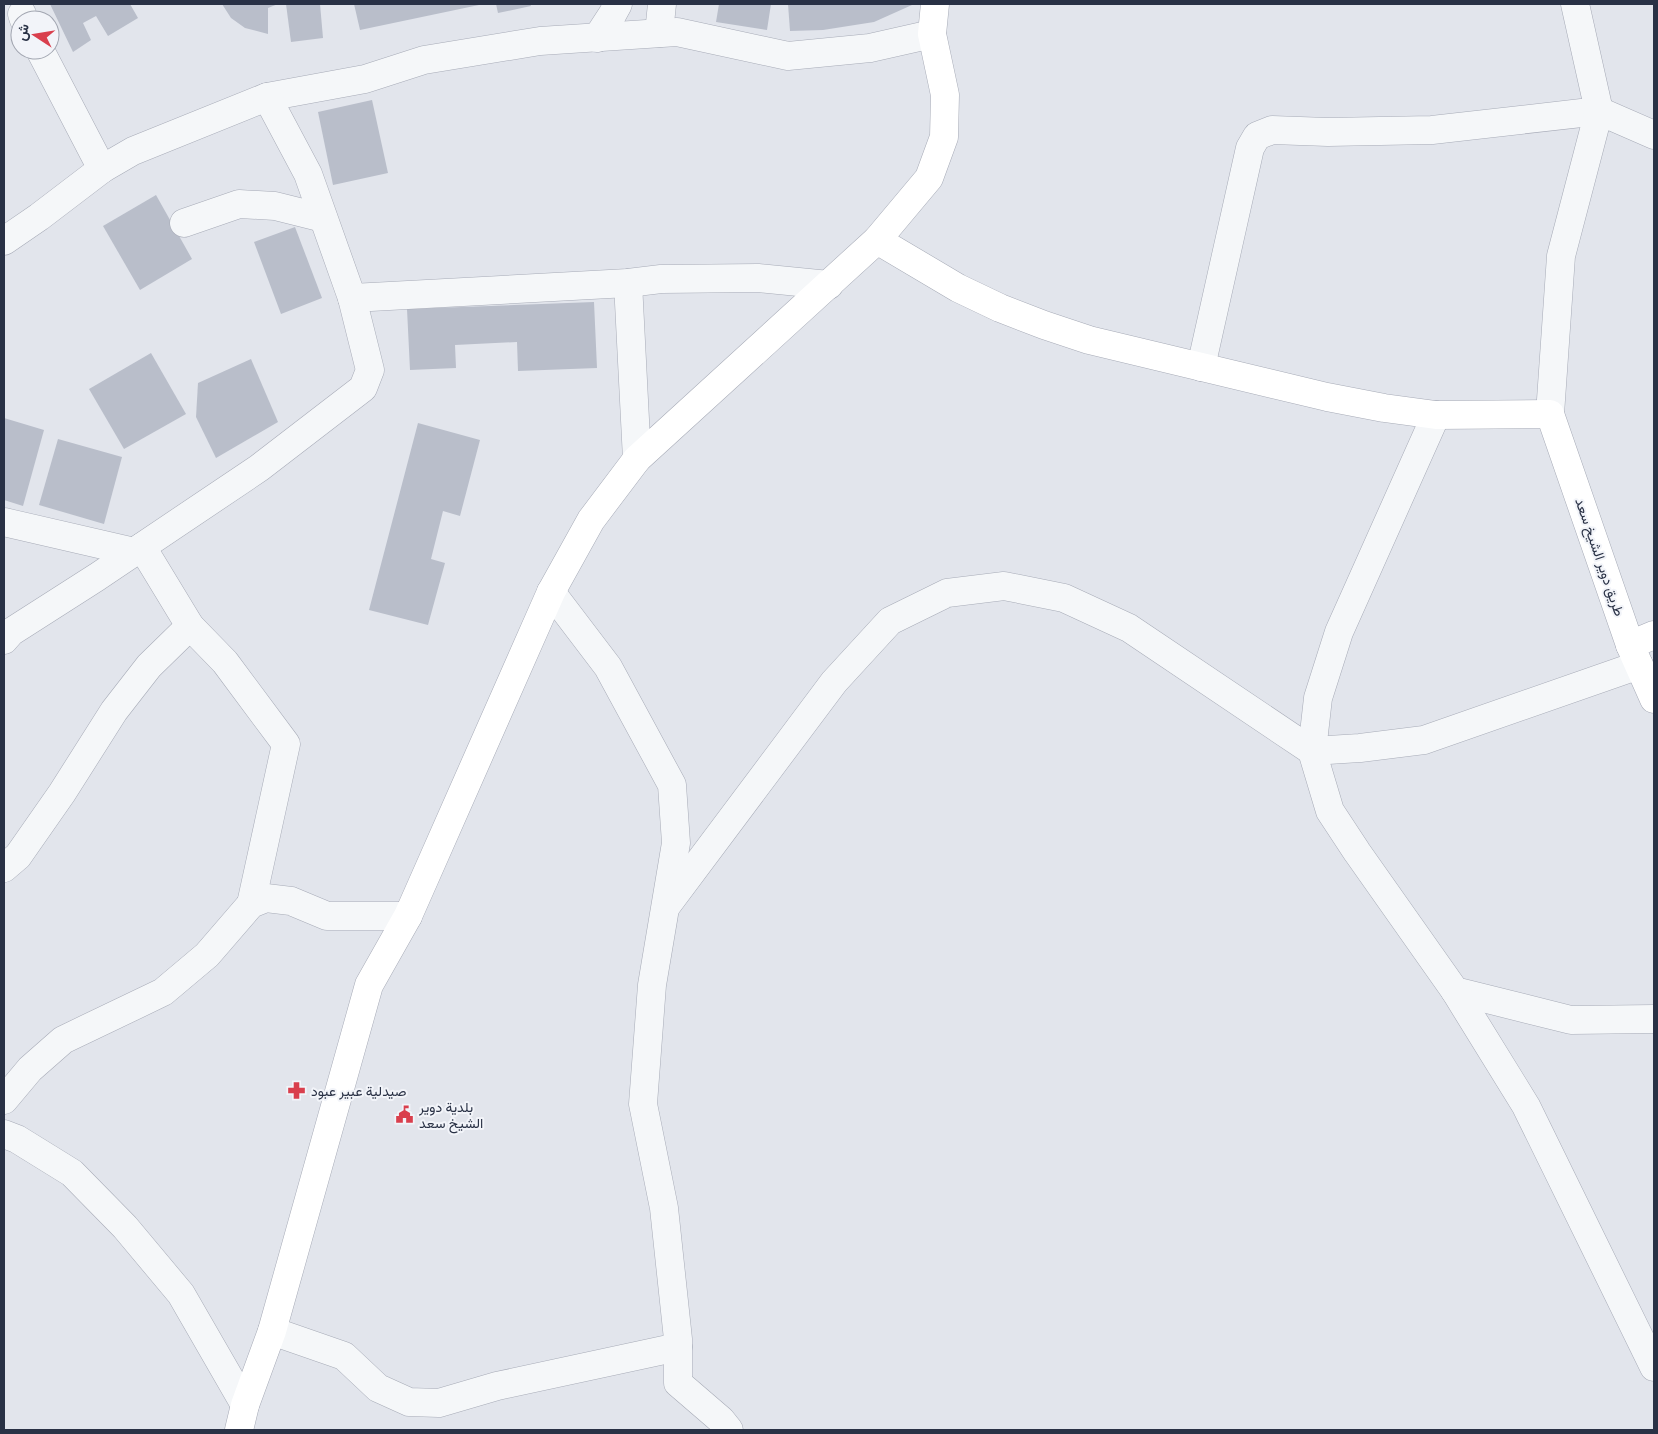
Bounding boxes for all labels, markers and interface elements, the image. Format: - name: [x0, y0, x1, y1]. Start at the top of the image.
- north arrow: [10, 10, 60, 60]
- text: ش: [13, 22, 33, 42]
- street label: طريق دوير الشيخ سعد: [1569, 496, 1628, 619]
- pharmacy icon: صيدلية عبير عبود: [287, 1081, 307, 1101]
- place label: صيدلية عبير عبود: [311, 1083, 407, 1100]
- place label: بلدية دوير الشيخ سعد: [418, 1099, 483, 1134]
- public building icon: بلدية دوير الشيخ سعد: [395, 1105, 415, 1125]

